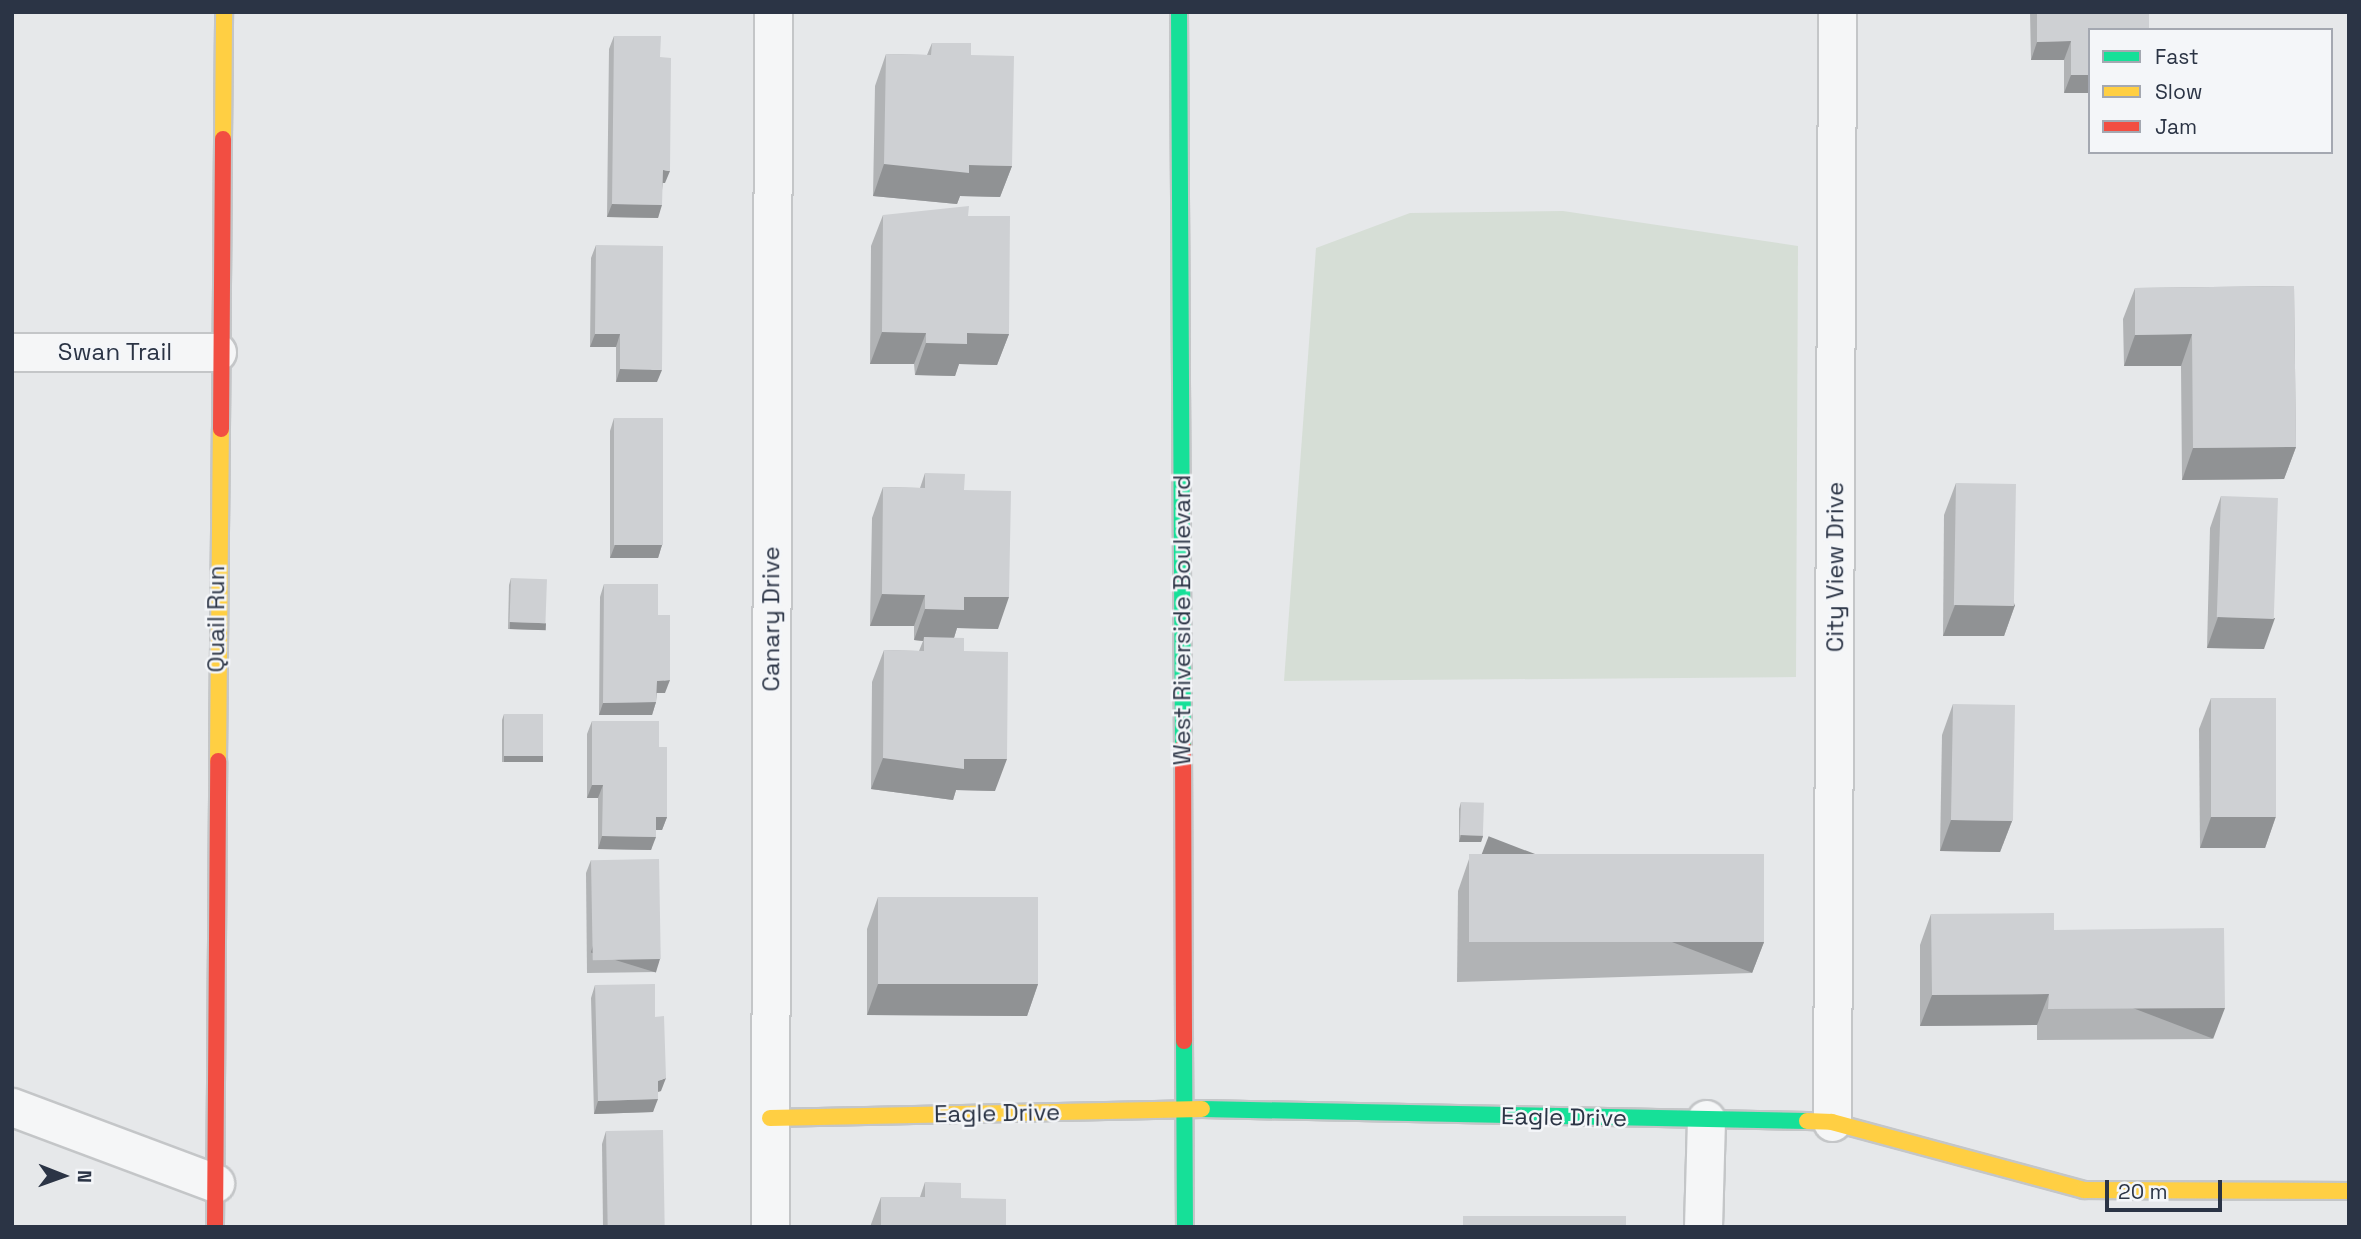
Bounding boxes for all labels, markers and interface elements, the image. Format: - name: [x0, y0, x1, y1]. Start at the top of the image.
- legend: [2088, 28, 2333, 154]
- text: Fast: [2155, 43, 2199, 70]
- text: Slow: [2155, 78, 2203, 105]
- text: Jam: [2155, 113, 2197, 140]
- street label: Swan Trail: [58, 338, 172, 366]
- street label: West Riverside Boulevard: [1168, 475, 1196, 765]
- street label: City View Drive: [1821, 482, 1849, 652]
- street label: Canary Drive: [757, 546, 785, 692]
- street label: Quail Run: [202, 565, 230, 673]
- street label: Eagle Drive: [934, 1098, 1060, 1128]
- street label: Eagle Drive: [1501, 1102, 1627, 1132]
- north arrow: [28, 1141, 98, 1211]
- scale bar: [2109, 1166, 2226, 1210]
- text: N: [72, 1170, 97, 1183]
- text: 20 m: [2118, 1178, 2168, 1205]

